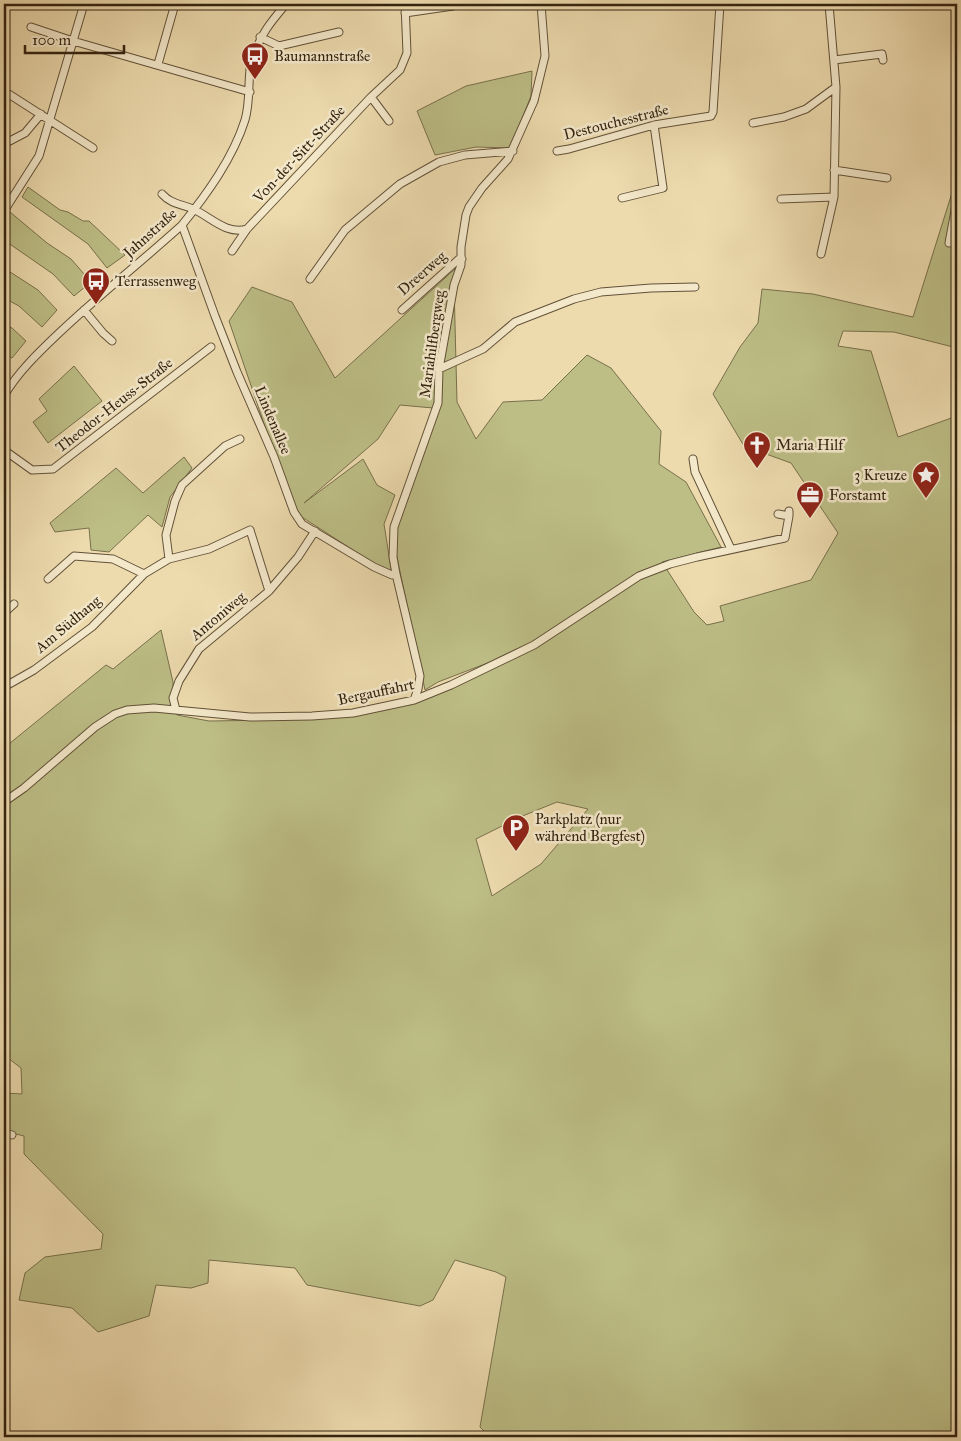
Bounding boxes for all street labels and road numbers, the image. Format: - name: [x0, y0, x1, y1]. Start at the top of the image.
- street label: Destouchesstraße: [562, 100, 670, 144]
- street label: Von-der-Sitt-Straße: [249, 102, 349, 207]
- street label: Jahnstraße: [118, 204, 181, 264]
- street label: Dreerweg: [394, 246, 451, 299]
- street label: Mariahilfbergweg: [416, 288, 449, 399]
- street label: Theodor-Heuss-Straße: [52, 354, 176, 456]
- street label: Lindenallee: [251, 383, 295, 457]
- street label: Antoniweg: [186, 587, 250, 645]
- street label: Am Südhang: [31, 591, 105, 657]
- street label: Bergauffahrt: [336, 675, 417, 709]

